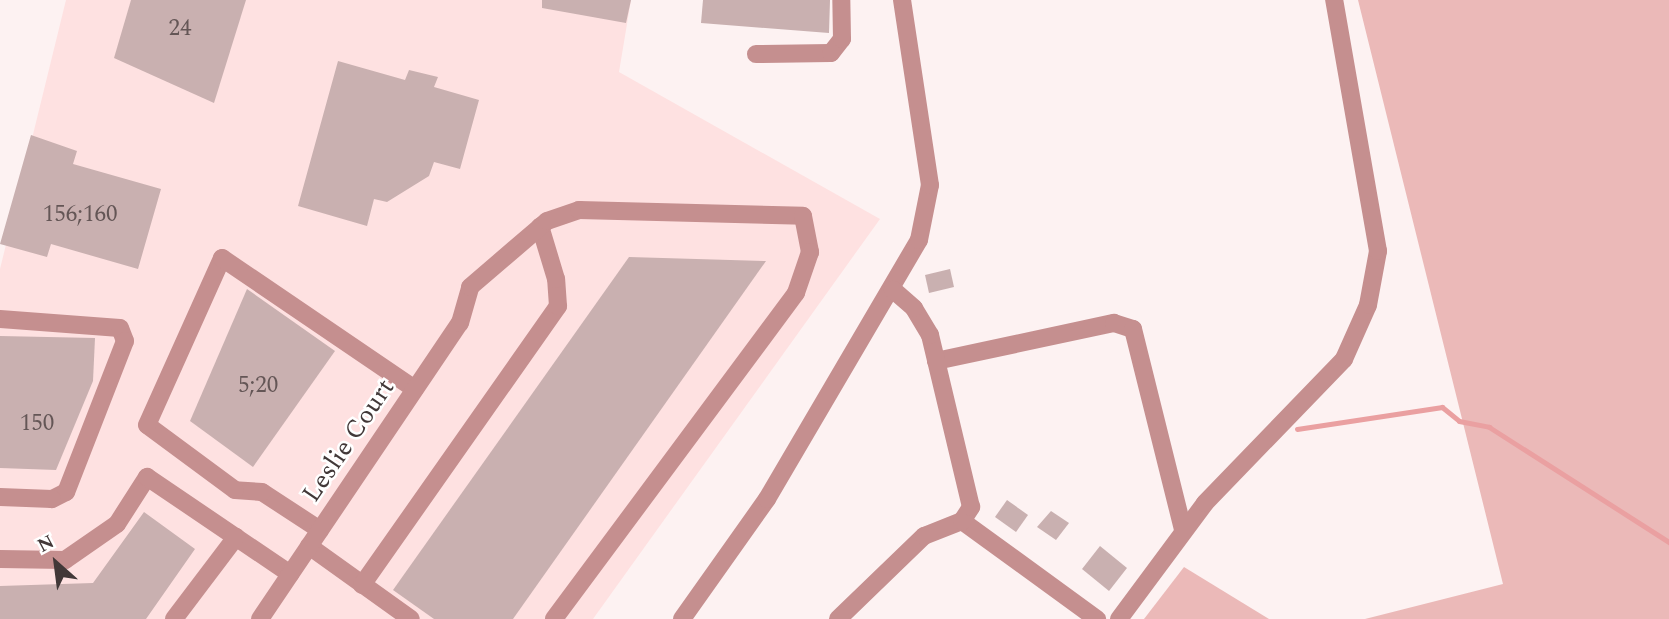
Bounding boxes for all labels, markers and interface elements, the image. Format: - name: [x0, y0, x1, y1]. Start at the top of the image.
- house number: 24: [169, 15, 191, 43]
- house number: 156;160: [43, 201, 117, 229]
- house number: 5;20: [238, 372, 278, 400]
- street label: Leslie Court: [296, 373, 402, 509]
- house number: 150: [20, 410, 54, 438]
- north arrow: [21, 528, 91, 598]
- text: N: [32, 528, 60, 560]

